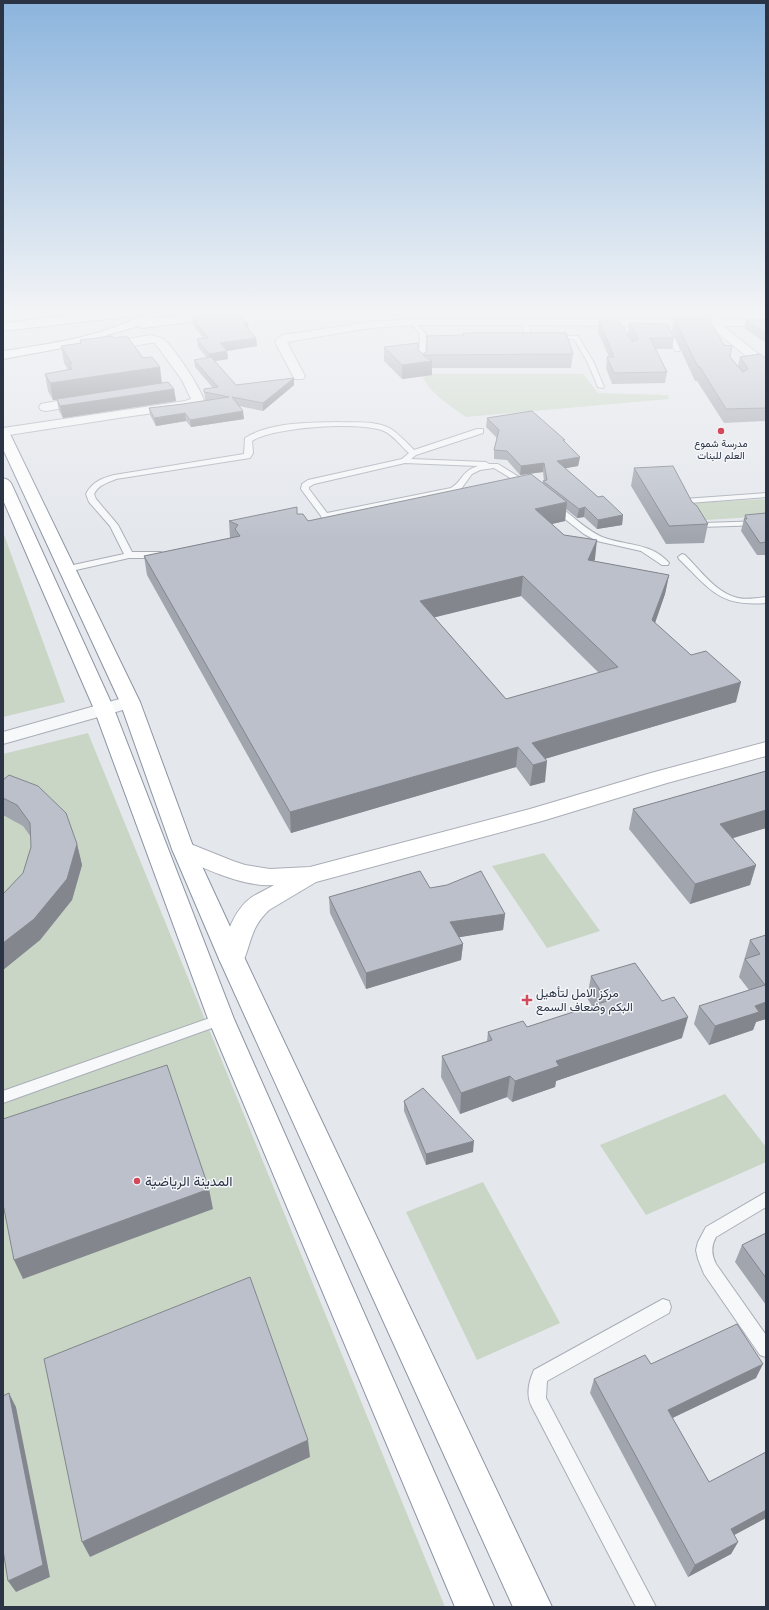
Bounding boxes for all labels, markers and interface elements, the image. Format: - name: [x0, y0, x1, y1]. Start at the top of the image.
- marker: مدرسة شموع العلم للبنات: [716, 426, 726, 436]
- place label: مدرسة شموع العلم للبنات: [694, 437, 748, 462]
- place label: مركز الامل لتأهيل البكم وضعاف السمع: [536, 985, 633, 1016]
- marker: مركز الامل لتأهيل البكم وضعاف السمع: [521, 994, 533, 1006]
- place label: المدينة الرياضية: [145, 1172, 233, 1190]
- marker: المدينة الرياضية: [132, 1176, 142, 1186]

